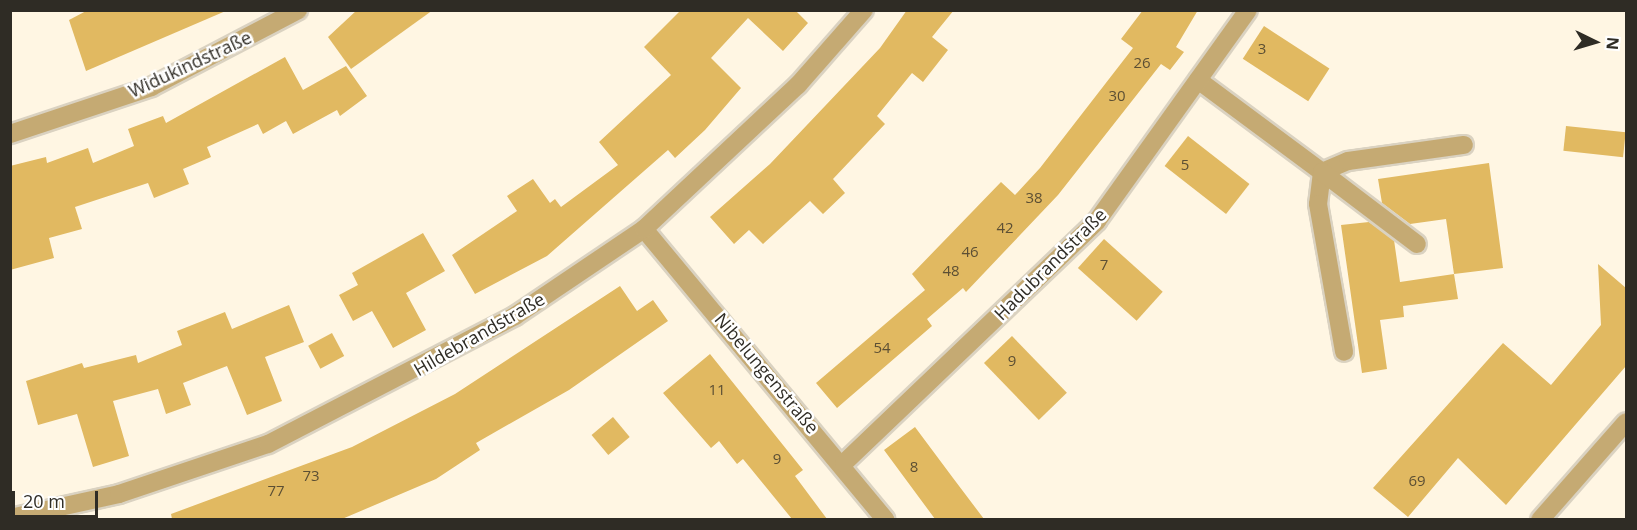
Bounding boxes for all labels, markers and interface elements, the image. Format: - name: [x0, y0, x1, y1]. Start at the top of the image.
- north arrow: [1565, 12, 1625, 72]
- street label: Widukindstraße: [125, 26, 255, 102]
- text: N: [1601, 36, 1624, 51]
- house number: 3: [1258, 40, 1266, 58]
- house number: 26: [1133, 54, 1151, 72]
- house number: 30: [1108, 87, 1126, 105]
- house number: 5: [1181, 156, 1189, 174]
- house number: 38: [1025, 189, 1043, 207]
- street label: Hadubrandstraße: [990, 204, 1110, 324]
- house number: 42: [996, 219, 1014, 237]
- house number: 46: [961, 243, 979, 261]
- house number: 7: [1100, 256, 1108, 274]
- house number: 48: [942, 262, 960, 280]
- street label: Hildebrandstraße: [410, 288, 548, 380]
- street label: Nibelungenstraße: [710, 308, 824, 438]
- house number: 54: [873, 339, 891, 357]
- house number: 9: [1008, 352, 1016, 370]
- house number: 11: [708, 381, 726, 399]
- house number: 9: [773, 450, 781, 468]
- house number: 8: [910, 458, 918, 476]
- house number: 73: [302, 467, 320, 485]
- house number: 69: [1408, 472, 1426, 490]
- scale bar: [15, 479, 100, 517]
- house number: 77: [267, 482, 285, 500]
- text: 20 m: [23, 489, 65, 513]

